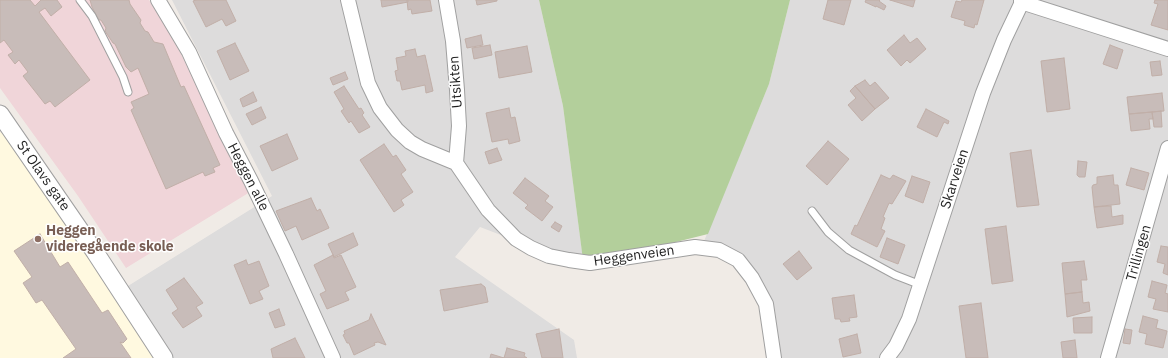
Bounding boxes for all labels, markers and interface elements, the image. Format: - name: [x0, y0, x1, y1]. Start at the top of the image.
- street label: Utsikten: [446, 55, 466, 109]
- street label: St Olavs gate: [13, 138, 73, 214]
- street label: Heggen alle: [224, 140, 272, 214]
- street label: Skarveien: [937, 147, 973, 211]
- place label: Heggen videregående skole: [46, 223, 174, 256]
- street label: Trillingen: [1123, 223, 1155, 283]
- marker: Heggen videregående skole: [33, 234, 43, 244]
- street label: Heggenveien: [593, 242, 675, 270]

